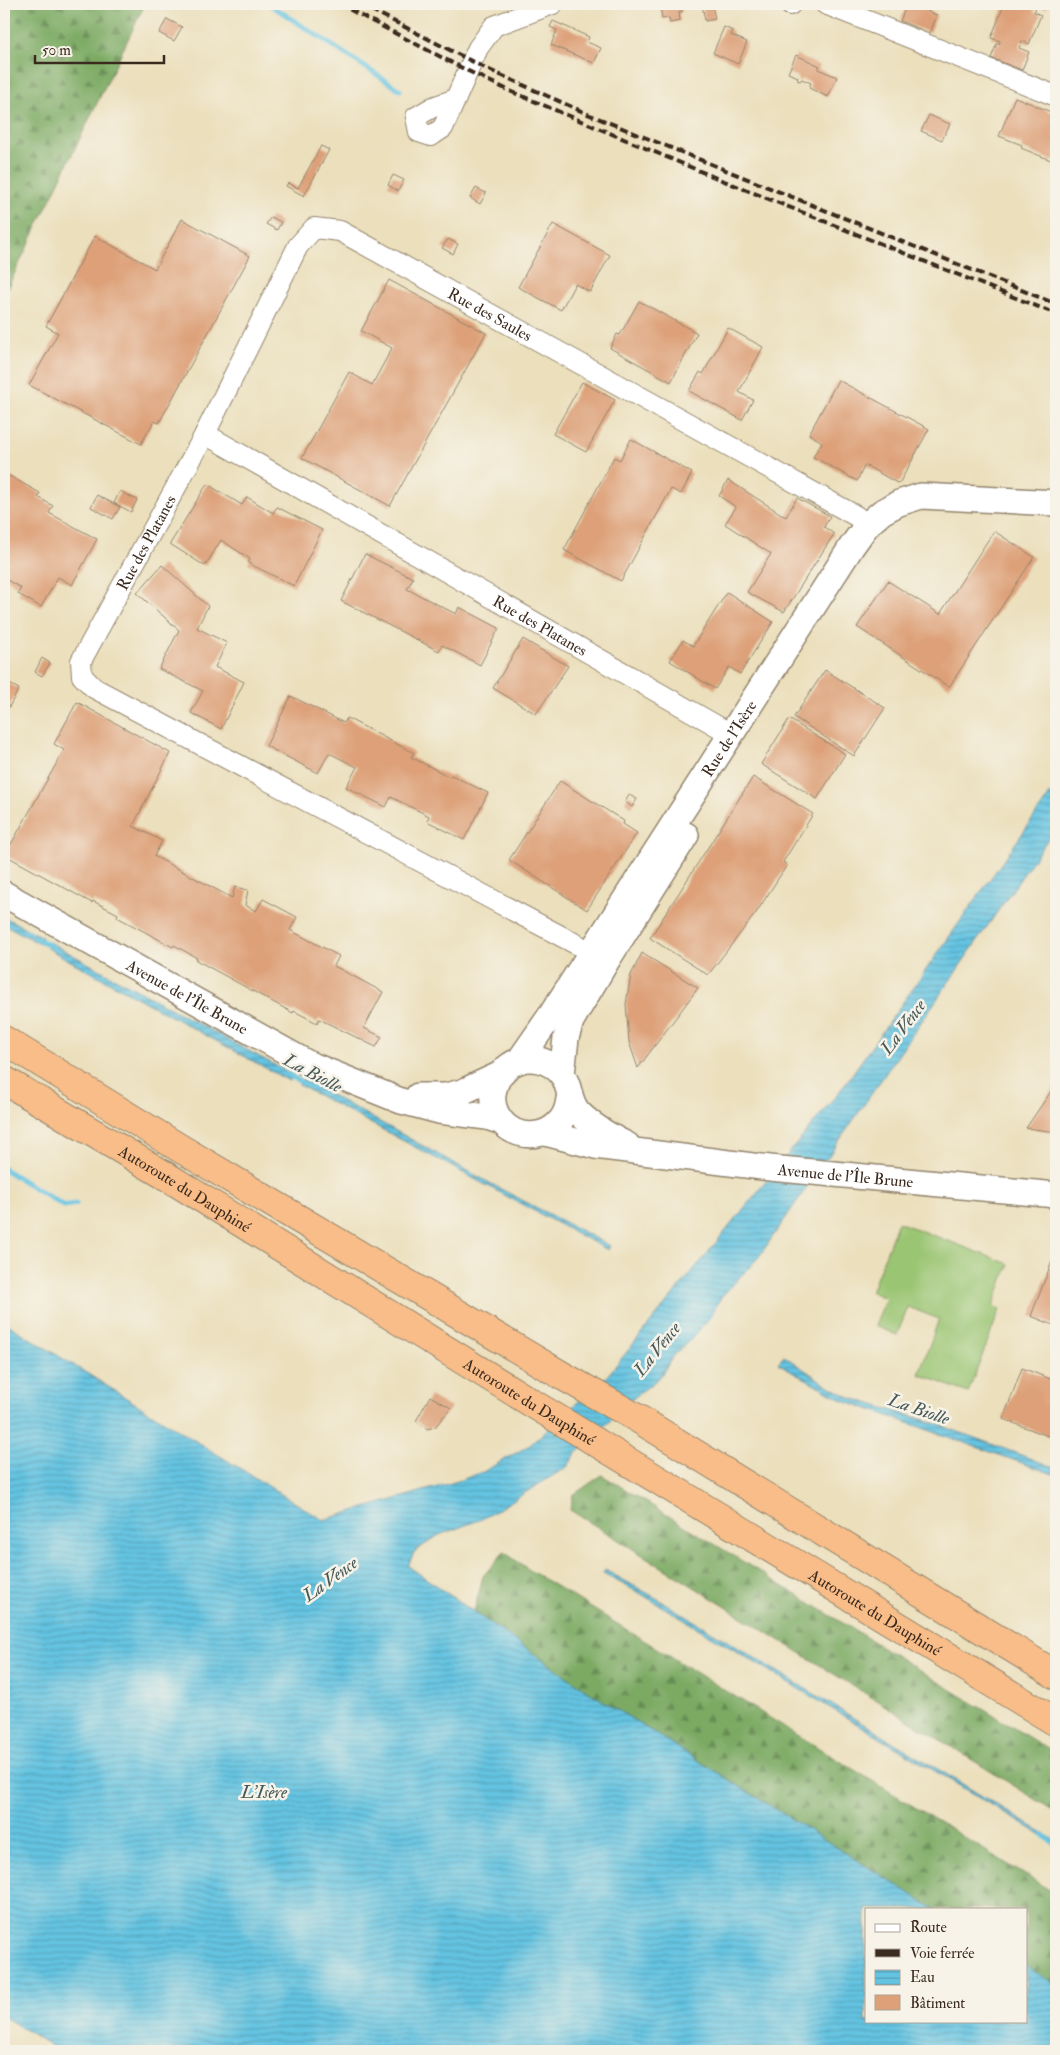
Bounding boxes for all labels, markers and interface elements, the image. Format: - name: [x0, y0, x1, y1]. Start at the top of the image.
- scale bar: [35, 32, 164, 64]
- text: 50 m: [42, 41, 71, 60]
- street label: Rue des Saules: [444, 284, 535, 346]
- street label: Rue des Platanes: [113, 492, 181, 594]
- street label: Rue des Platanes: [489, 591, 590, 661]
- street label: Rue de l'Isère: [698, 696, 762, 781]
- street label: Avenue de l'Île Brune: [122, 955, 251, 1039]
- water label: La Vence: [875, 995, 932, 1060]
- water label: La Biolle: [279, 1048, 347, 1099]
- street label: Autoroute du Dauphiné: [114, 1141, 255, 1237]
- street label: Avenue de l'Île Brune: [776, 1160, 914, 1193]
- water label: La Vence: [628, 1317, 687, 1382]
- street label: Autoroute du Dauphiné: [458, 1353, 599, 1450]
- water label: La Biolle: [884, 1388, 953, 1431]
- water label: La Vence: [297, 1551, 363, 1608]
- street label: Autoroute du Dauphiné: [804, 1565, 945, 1661]
- water label: L'Isère: [240, 1781, 288, 1804]
- legend: [865, 1908, 1028, 2022]
- text: Route: [910, 1918, 947, 1937]
- text: Voie ferrée: [910, 1944, 975, 1963]
- text: Eau: [910, 1968, 935, 1987]
- text: Bâtiment: [910, 1994, 965, 2013]

